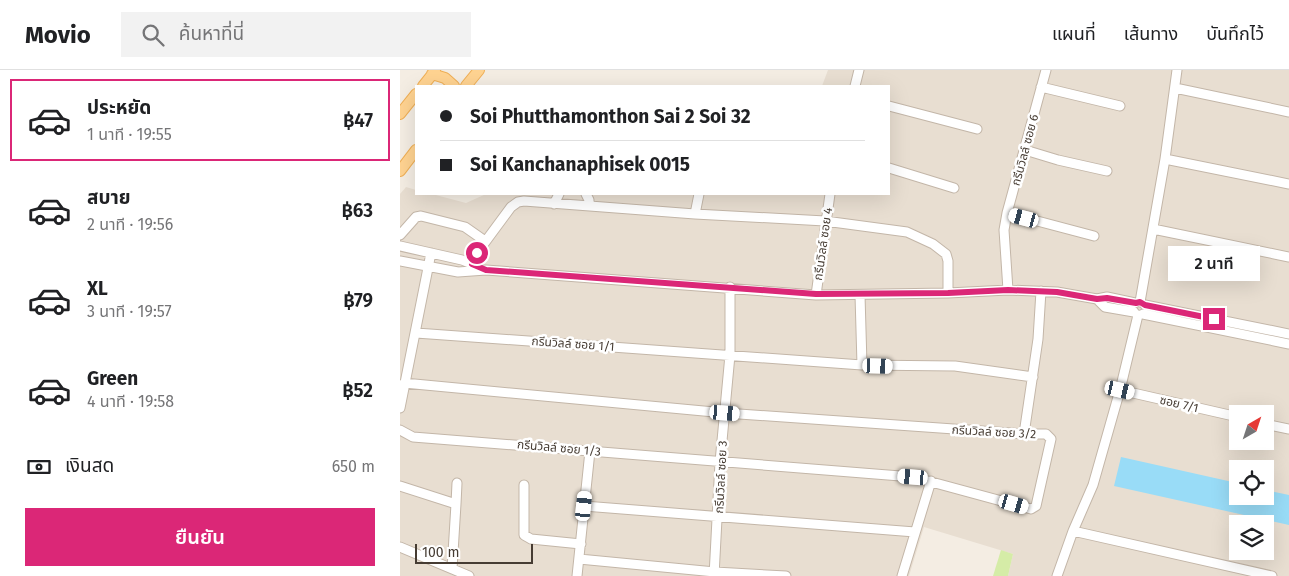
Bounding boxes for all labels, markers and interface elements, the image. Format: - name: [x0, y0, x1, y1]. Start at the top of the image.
- search box: [121, 12, 471, 57]
- text: Movio: [25, 21, 91, 49]
- icon: search: [139, 21, 167, 49]
- text: ค้นหาที่นี่: [179, 22, 244, 45]
- text: แผนที่: [1052, 23, 1096, 45]
- text: เส้นทาง: [1124, 23, 1178, 45]
- text: บันทึกไว้: [1206, 23, 1264, 45]
- text: ประหยัด: [87, 96, 151, 119]
- icon: car: [27, 98, 72, 143]
- text: Soi Phutthamonthon Sai 2 Soi 32: [470, 105, 751, 128]
- text: ฿47: [343, 109, 373, 132]
- street label: กรีนวิลล์ ซอย 6: [1009, 113, 1041, 187]
- text: 1 นาที · 19:55: [87, 125, 172, 144]
- text: Soi Kanchanaphisek 0015: [470, 153, 690, 176]
- text: สบาย: [87, 186, 131, 209]
- icon: car: [27, 188, 72, 233]
- text: ฿63: [341, 199, 373, 222]
- street label: กรีนวิลล์ ซอย 4: [811, 206, 835, 281]
- car: [1007, 207, 1040, 229]
- text: 2 นาที · 19:56: [87, 215, 173, 234]
- route start: [466, 242, 488, 264]
- callout: 2 นาที: [1168, 246, 1260, 282]
- text: 2 นาที: [1194, 254, 1234, 273]
- text: XL: [87, 277, 108, 300]
- icon: car: [27, 278, 72, 323]
- text: ฿79: [343, 289, 373, 312]
- text: 3 นาที · 19:57: [87, 302, 172, 321]
- route end: [1203, 308, 1225, 330]
- street label: กรีนวิลล์ ซอย 1/1: [531, 334, 615, 354]
- car: [862, 358, 893, 374]
- text: Green: [87, 367, 138, 390]
- icon: car: [27, 368, 72, 413]
- text: ฿52: [342, 379, 373, 402]
- car: [1103, 379, 1136, 401]
- text: 4 นาที · 19:58: [87, 392, 174, 411]
- street label: ซอย 7/1: [1158, 393, 1200, 415]
- car: [709, 404, 740, 422]
- north arrow: [1229, 405, 1274, 450]
- map controls: [1229, 405, 1274, 560]
- street label: กรีนวิลล์ ซอย 3/2: [951, 423, 1037, 441]
- street label: กรีนวิลล์ ซอย 1/3: [516, 437, 602, 459]
- street label: กรีนวิลล์ ซอย 3: [712, 440, 730, 514]
- icon: cash: [25, 453, 53, 481]
- text: เงินสด: [65, 454, 114, 477]
- text: 650 m: [332, 457, 375, 476]
- button: locate: [1229, 460, 1274, 505]
- car: [897, 468, 928, 486]
- car: [574, 490, 593, 522]
- car: [997, 493, 1030, 515]
- button: ยืนยัน: [25, 508, 375, 566]
- button: layers: [1229, 515, 1274, 560]
- scale bar: [415, 541, 532, 564]
- text: 100 m: [422, 544, 459, 561]

